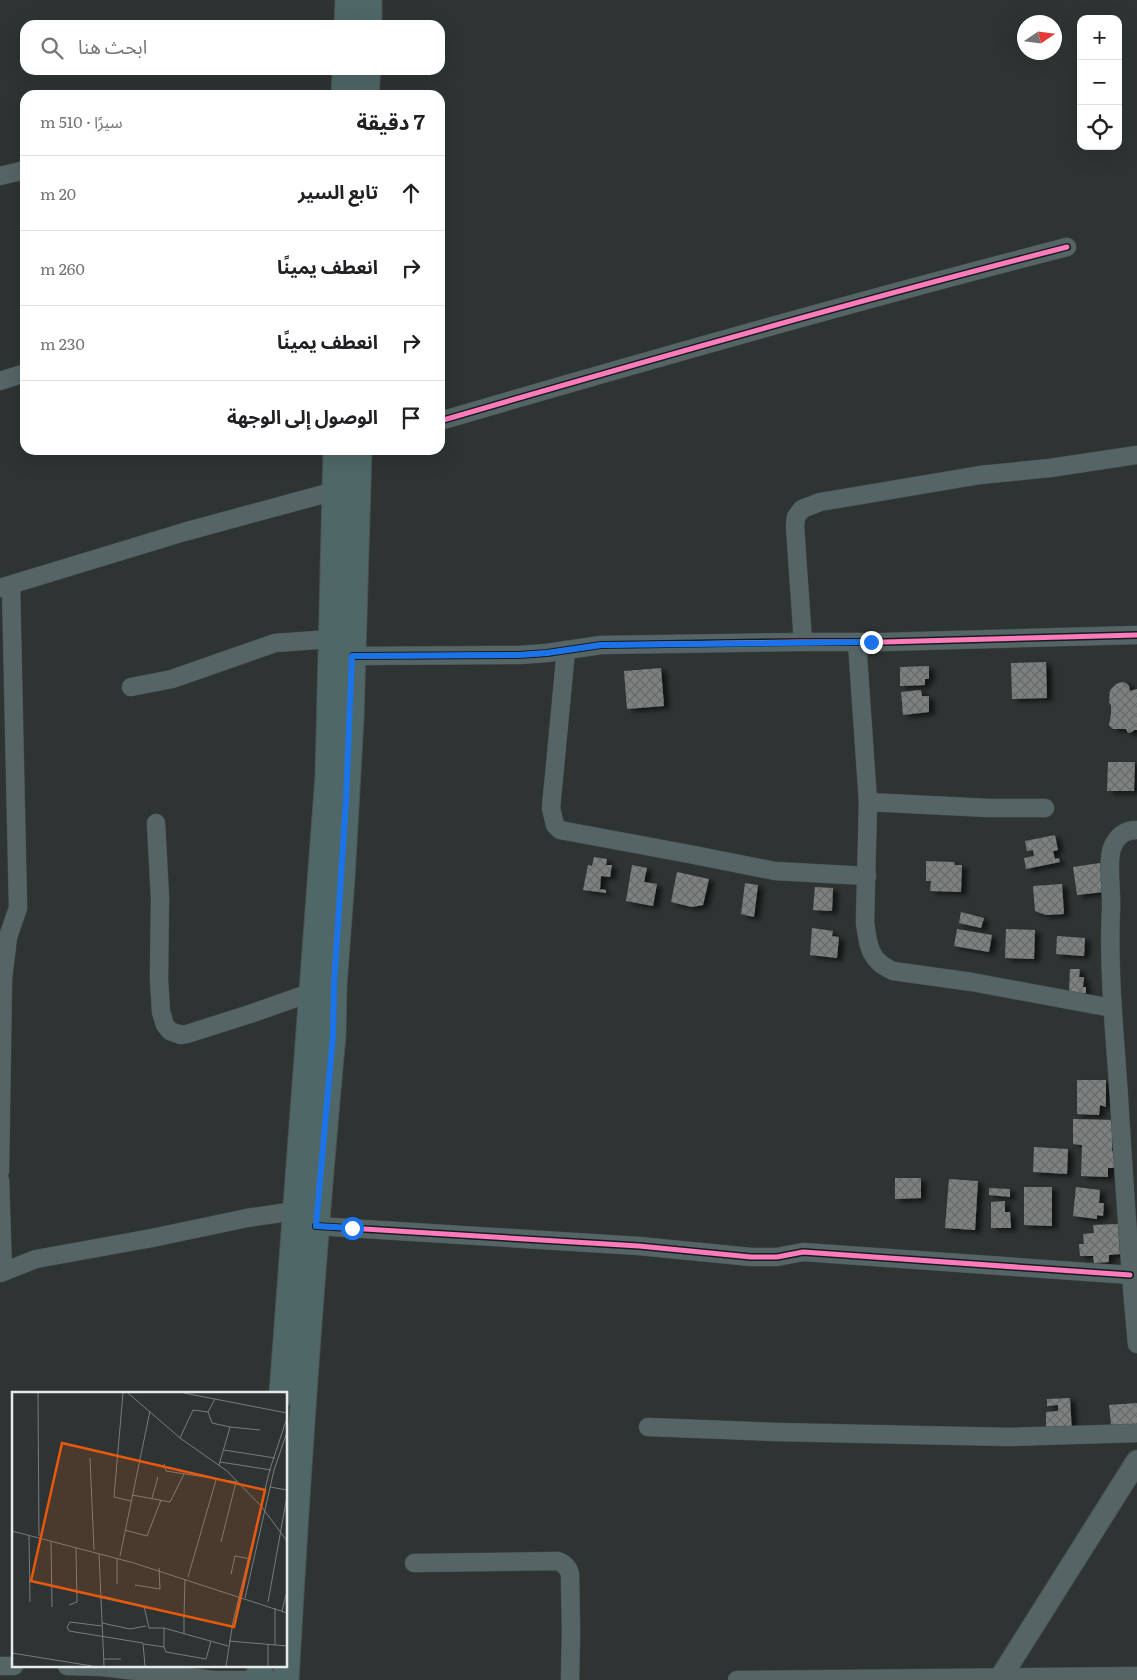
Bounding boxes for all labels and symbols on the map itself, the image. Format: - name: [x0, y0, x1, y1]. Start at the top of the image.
- north arrow: [1017, 15, 1062, 60]
- route end: [860, 631, 883, 654]
- route start: [341, 1217, 364, 1240]
- inset map: [12, 1392, 288, 1668]

